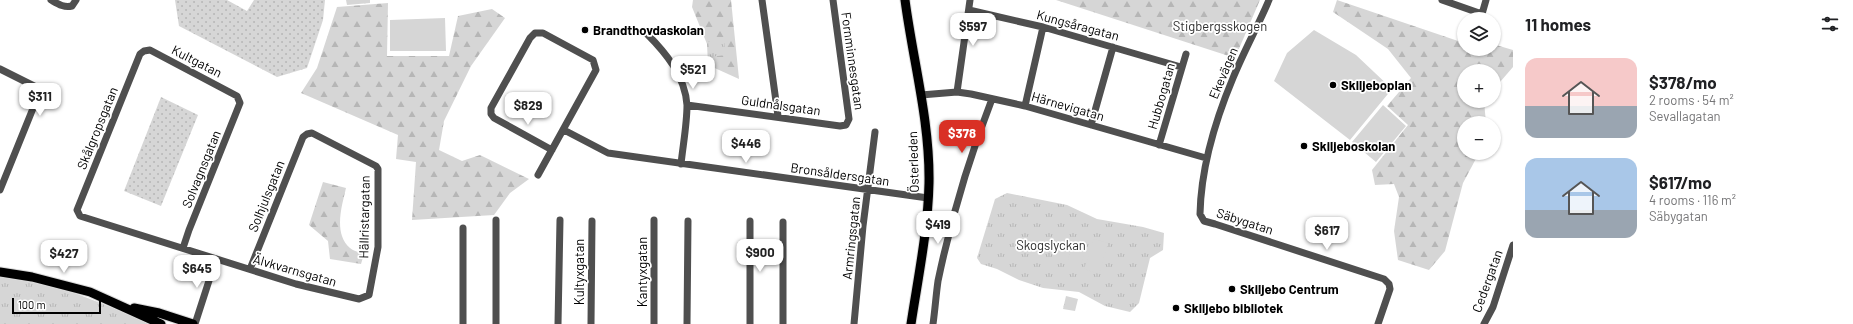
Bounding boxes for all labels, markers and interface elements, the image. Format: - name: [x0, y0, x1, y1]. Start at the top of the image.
- street label: Kungsåragatan: [1035, 6, 1121, 44]
- street label: Fornminnesgatan: [838, 11, 868, 111]
- map controls: [1457, 12, 1501, 160]
- button: layers: [1457, 12, 1501, 56]
- pin: $597: [949, 13, 997, 47]
- icon: filters: [1819, 13, 1841, 35]
- text: 11 homes: [1525, 14, 1591, 34]
- text: $597: [959, 18, 987, 34]
- park label: Stigbergsskogen: [1173, 18, 1267, 34]
- place label: Brandthovdaskolan: [593, 22, 704, 38]
- marker: Brandthovdaskolan: [580, 25, 590, 35]
- street label: Kultgatan: [169, 42, 225, 80]
- street label: Ekevägen: [1205, 45, 1241, 101]
- pin: $521: [669, 56, 717, 90]
- text: $521: [680, 61, 706, 77]
- street label: Hubbogatan: [1144, 61, 1178, 131]
- button: +: [1457, 64, 1501, 108]
- text: $378/mo: [1649, 72, 1717, 92]
- icon: home: [1557, 74, 1605, 122]
- place label: Skiljeboplan: [1341, 77, 1412, 93]
- marker: Skiljeboplan: [1328, 80, 1338, 90]
- pin: $311: [16, 83, 64, 117]
- street label: Skålgropsgatan: [73, 84, 121, 172]
- text: $311: [28, 88, 52, 104]
- street label: Härnevigatan: [1030, 88, 1106, 124]
- pin: $829: [504, 92, 552, 126]
- street label: Guldnålsgatan: [740, 92, 822, 118]
- text: 2 rooms · 54 m²: [1649, 92, 1734, 108]
- text: $829: [514, 97, 542, 113]
- text: Sevallagatan: [1649, 108, 1721, 124]
- button: −: [1457, 116, 1501, 160]
- pin: $378: [938, 120, 986, 154]
- text: $378: [948, 125, 976, 141]
- street label: Solvagnsgatan: [178, 128, 224, 210]
- pin: $446: [722, 130, 770, 164]
- street label: Österleden: [904, 131, 922, 193]
- text: $446: [731, 135, 761, 151]
- place label: Skiljeboskolan: [1312, 138, 1395, 154]
- marker: Skiljeboskolan: [1299, 141, 1309, 151]
- street label: Solhjulsgatan: [244, 158, 288, 234]
- street label: Bronsåldersgatan: [790, 159, 890, 189]
- text: $617/mo: [1649, 172, 1712, 192]
- icon: home: [1557, 174, 1605, 222]
- street label: Hällristargatan: [355, 175, 373, 259]
- text: 4 rooms · 116 m²: [1649, 192, 1736, 208]
- street label: Armringsgatan: [839, 196, 863, 280]
- street label: Säbygatan: [1215, 204, 1275, 238]
- text: Säbygatan: [1649, 208, 1708, 224]
- pin: $419: [914, 211, 962, 245]
- text: $419: [925, 216, 951, 232]
- pin: $617: [1303, 217, 1351, 251]
- text: $617: [1314, 222, 1340, 238]
- street label: Kantyxgatan: [634, 237, 650, 307]
- park label: Skogslyckan: [1016, 237, 1086, 253]
- street label: Kultyxgatan: [571, 239, 587, 305]
- pin: $900: [736, 239, 784, 273]
- pin: $427: [40, 240, 88, 274]
- text: $900: [745, 244, 775, 260]
- text: $427: [49, 245, 79, 261]
- street label: Cedergatan: [1468, 248, 1506, 314]
- street label: Älvkvarnsgatan: [251, 250, 339, 290]
- pin: $645: [173, 255, 221, 289]
- text: $645: [182, 260, 212, 276]
- place label: Skiljebo Centrum: [1240, 281, 1339, 297]
- marker: Skiljebo Centrum: [1227, 284, 1237, 294]
- scale bar: [12, 296, 101, 315]
- text: 100 m: [18, 298, 46, 311]
- place label: Skiljebo bibliotek: [1184, 300, 1283, 316]
- marker: Skiljebo bibliotek: [1171, 303, 1181, 313]

